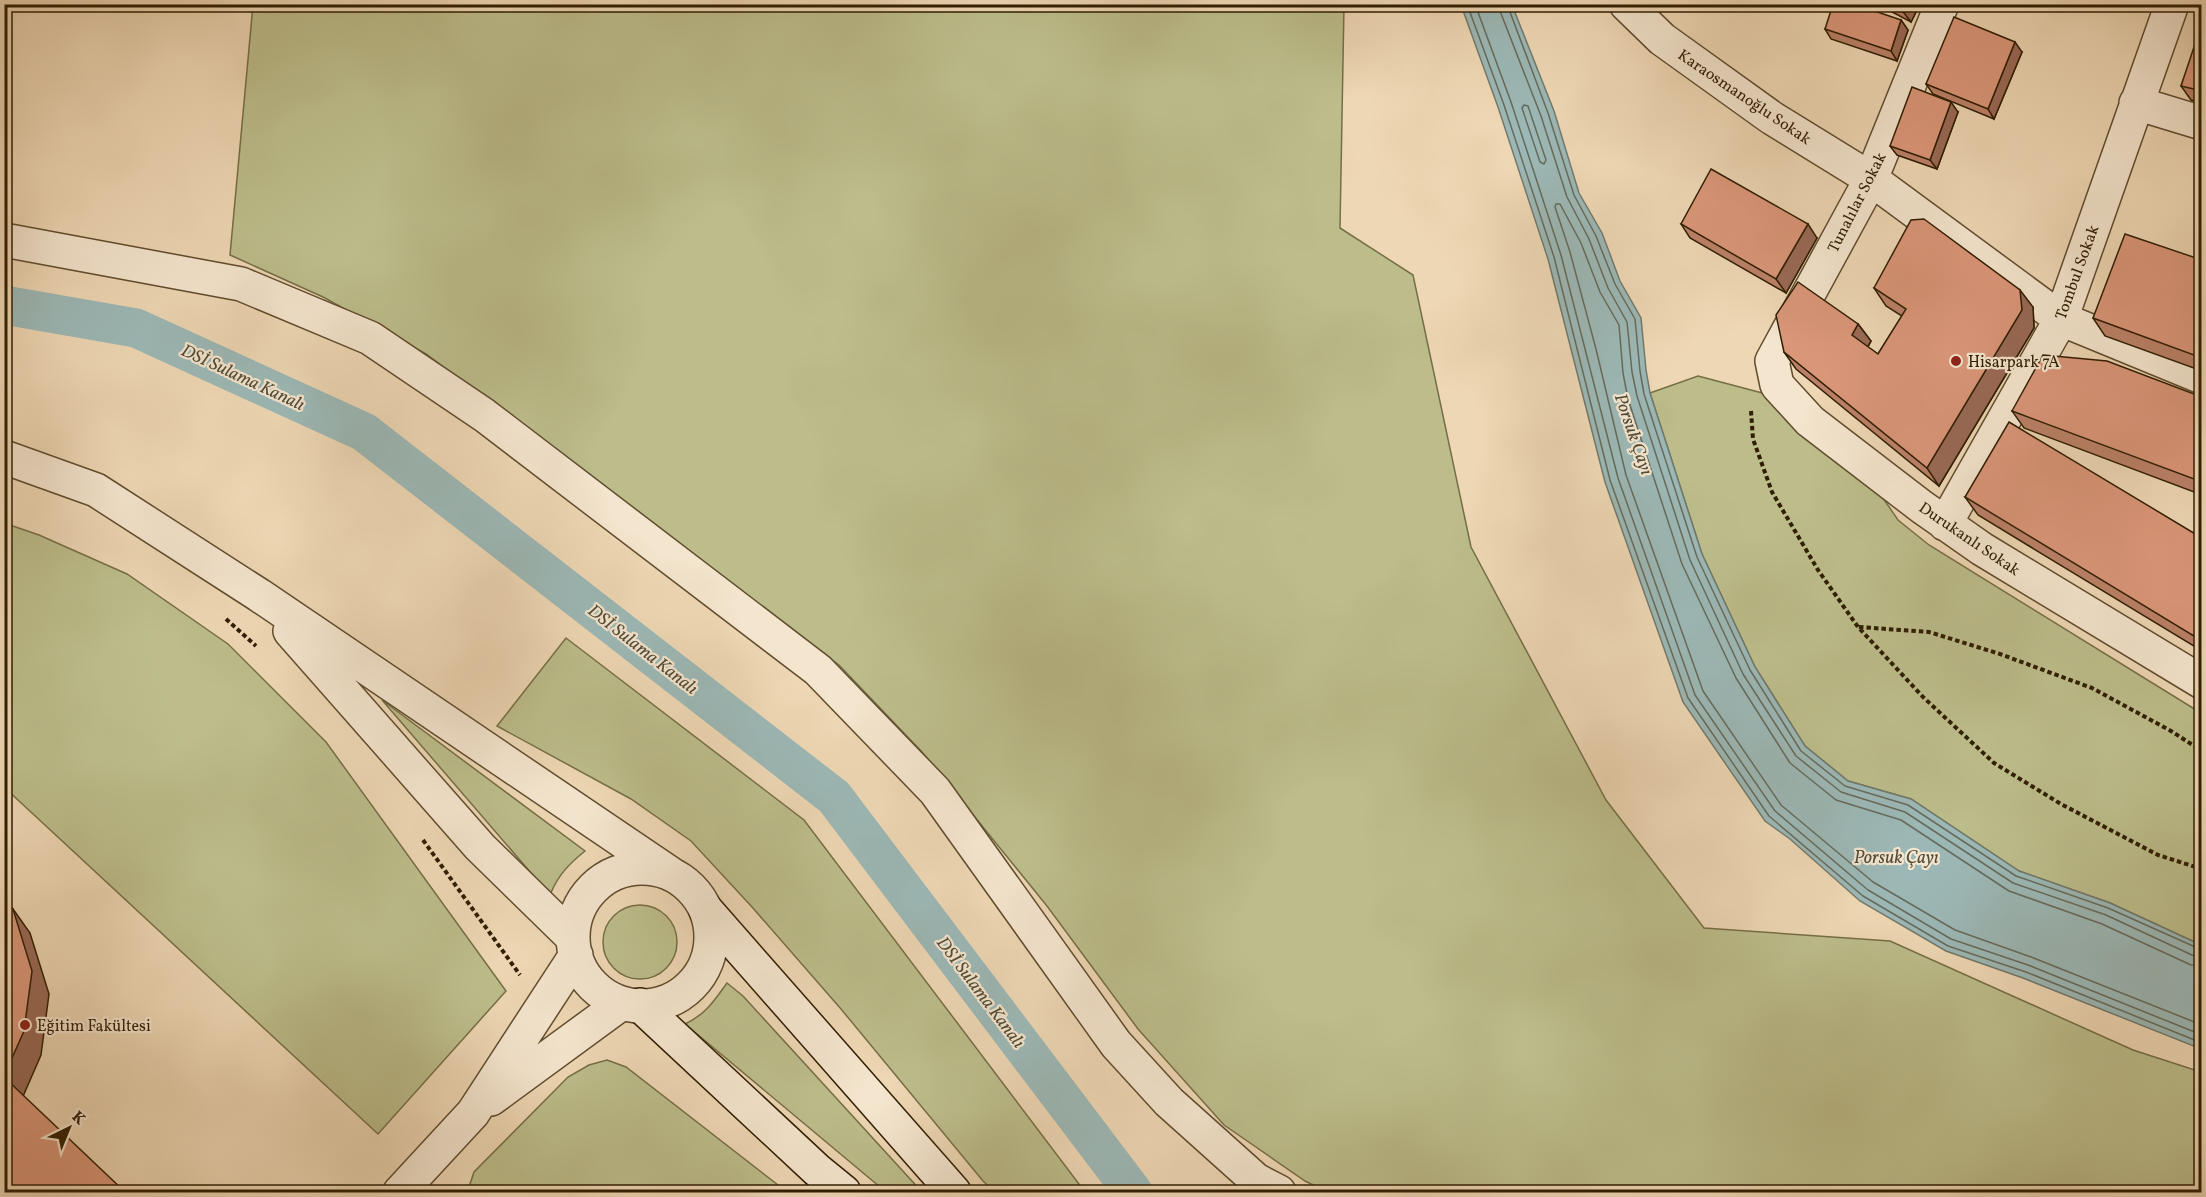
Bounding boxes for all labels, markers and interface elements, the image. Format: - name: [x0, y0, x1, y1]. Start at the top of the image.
- street label: Karaosmanoğlu Sokak: [1673, 45, 1815, 151]
- street label: Tunalılar Sokak: [1823, 149, 1893, 257]
- street label: Tombul Sokak: [2051, 222, 2105, 323]
- water label: DSİ Sulama Kanalı: [177, 339, 308, 418]
- place label: Hisarpark 7A: [1968, 352, 2060, 374]
- marker: Hisarpark 7A: [1949, 354, 1963, 368]
- water label: Porsuk Çayı: [1607, 390, 1658, 479]
- street label: Durukanlı Sokak: [1914, 498, 2024, 582]
- water label: DSİ Sulama Kanalı: [582, 599, 702, 701]
- water label: Porsuk Çayı: [1854, 846, 1938, 871]
- water label: DSİ Sulama Kanalı: [930, 932, 1030, 1054]
- place label: Eğitim Fakültesi: [37, 1016, 151, 1038]
- marker: Eğitim Fakültesi: [18, 1018, 32, 1032]
- north arrow: [39, 1098, 99, 1158]
- text: K: [66, 1106, 90, 1131]

